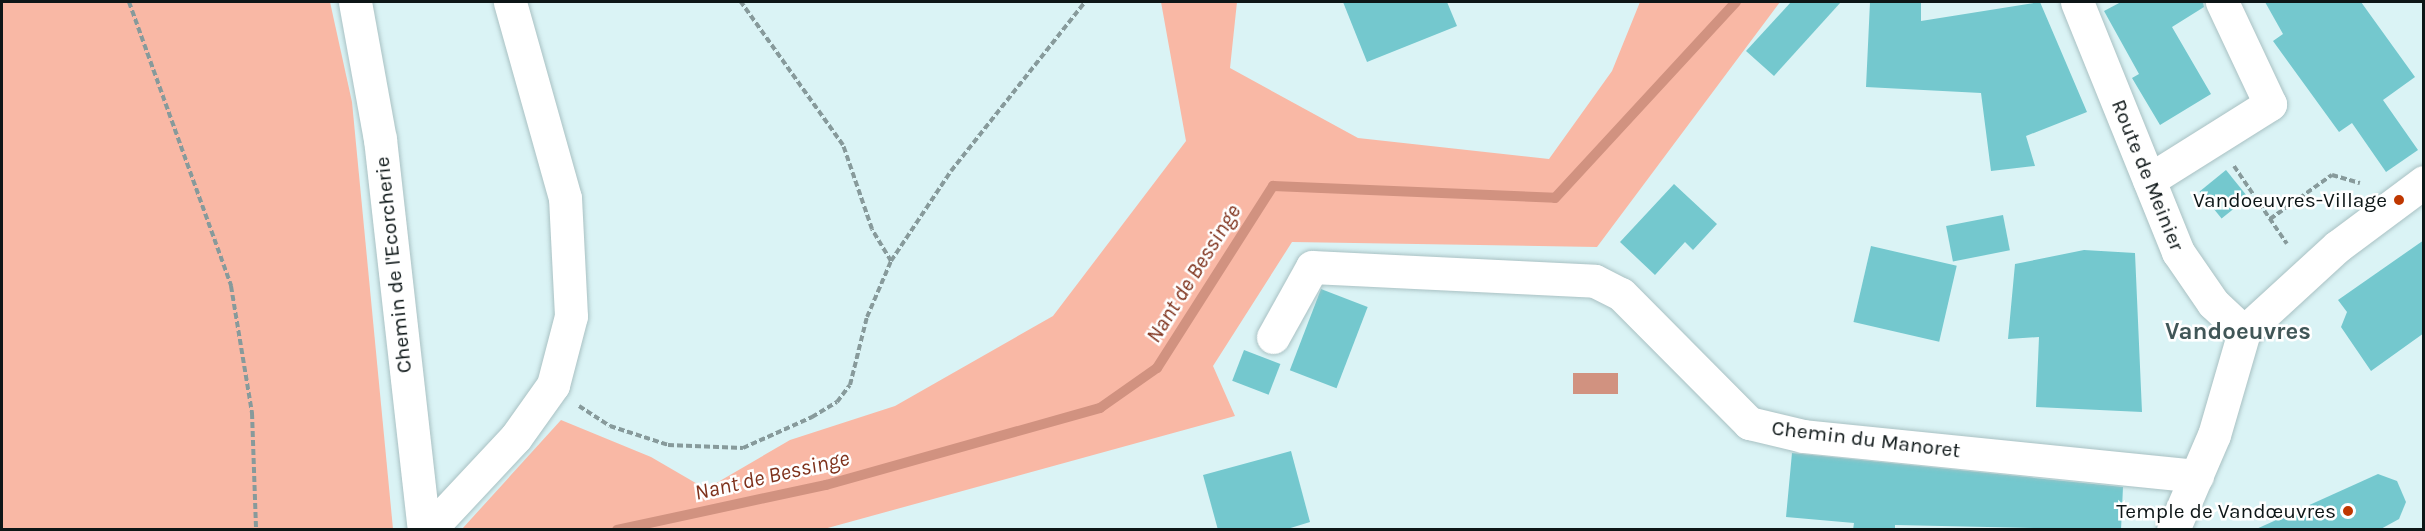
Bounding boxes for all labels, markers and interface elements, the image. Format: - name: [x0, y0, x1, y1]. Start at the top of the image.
- street label: Route de Meinier: [2106, 96, 2190, 254]
- street label: Chemin de l'Ecorcherie: [369, 156, 417, 374]
- place label: Vandoeuvres-Village: [2193, 187, 2387, 213]
- marker: Vandoeuvres-Village: [2392, 193, 2406, 207]
- water label: Nant de Bessinge: [1141, 200, 1247, 348]
- district label: Vandoeuvres: [2165, 318, 2311, 346]
- street label: Chemin du Manoret: [1770, 415, 1962, 463]
- water label: Nant de Bessinge: [692, 445, 852, 507]
- place label: Temple de Vandœuvres: [2116, 498, 2336, 524]
- marker: Temple de Vandœuvres: [2341, 504, 2355, 518]

